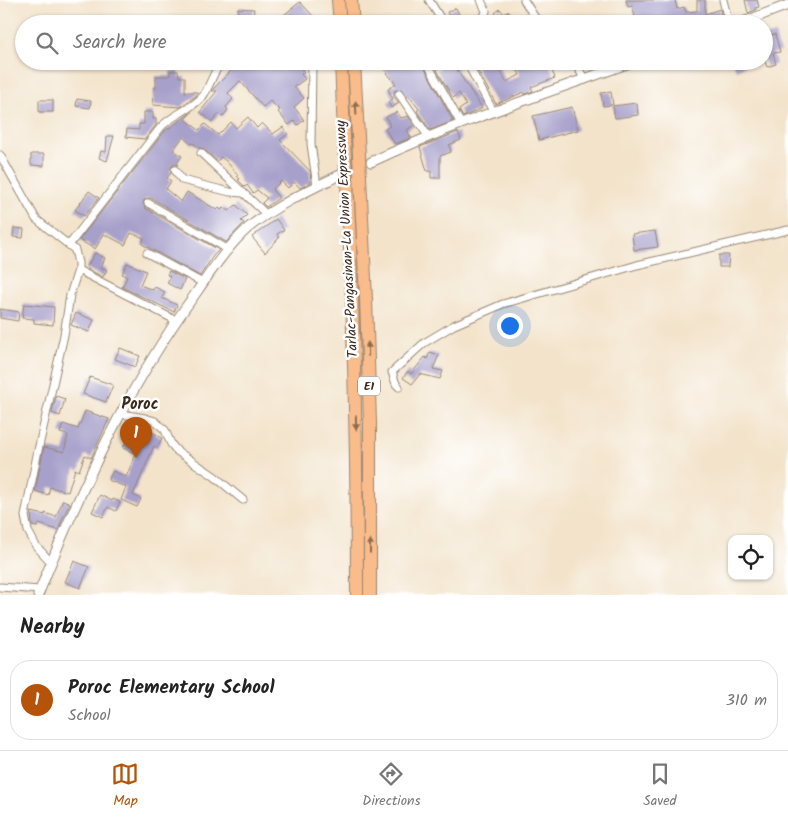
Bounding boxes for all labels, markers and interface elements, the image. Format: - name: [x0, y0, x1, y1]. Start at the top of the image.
- search box: [15, 15, 773, 70]
- text: Search here: [73, 28, 167, 58]
- icon: search: [33, 29, 61, 57]
- one-way arrow: [352, 100, 360, 116]
- street label: Tarlac-Pangasinan-La Union Expressway: [330, 119, 364, 358]
- your location: [497, 313, 523, 339]
- one-way arrow: [363, 341, 371, 357]
- road number: E1: [358, 376, 380, 396]
- district label: Poroc: [122, 392, 159, 417]
- one-way arrow: [352, 415, 360, 431]
- pin: 1: [120, 417, 152, 458]
- map controls: [728, 535, 773, 580]
- button: locate: [728, 535, 773, 580]
- one-way arrow: [366, 538, 374, 554]
- text: Nearby: [20, 611, 85, 644]
- text: Poroc Elementary School: [68, 673, 275, 703]
- text: 1: [35, 688, 39, 713]
- text: 310 m: [726, 688, 767, 713]
- text: School: [68, 703, 111, 728]
- tab: Map: [111, 760, 139, 812]
- tab: Directions: [362, 760, 420, 812]
- tab: Saved: [643, 760, 677, 812]

